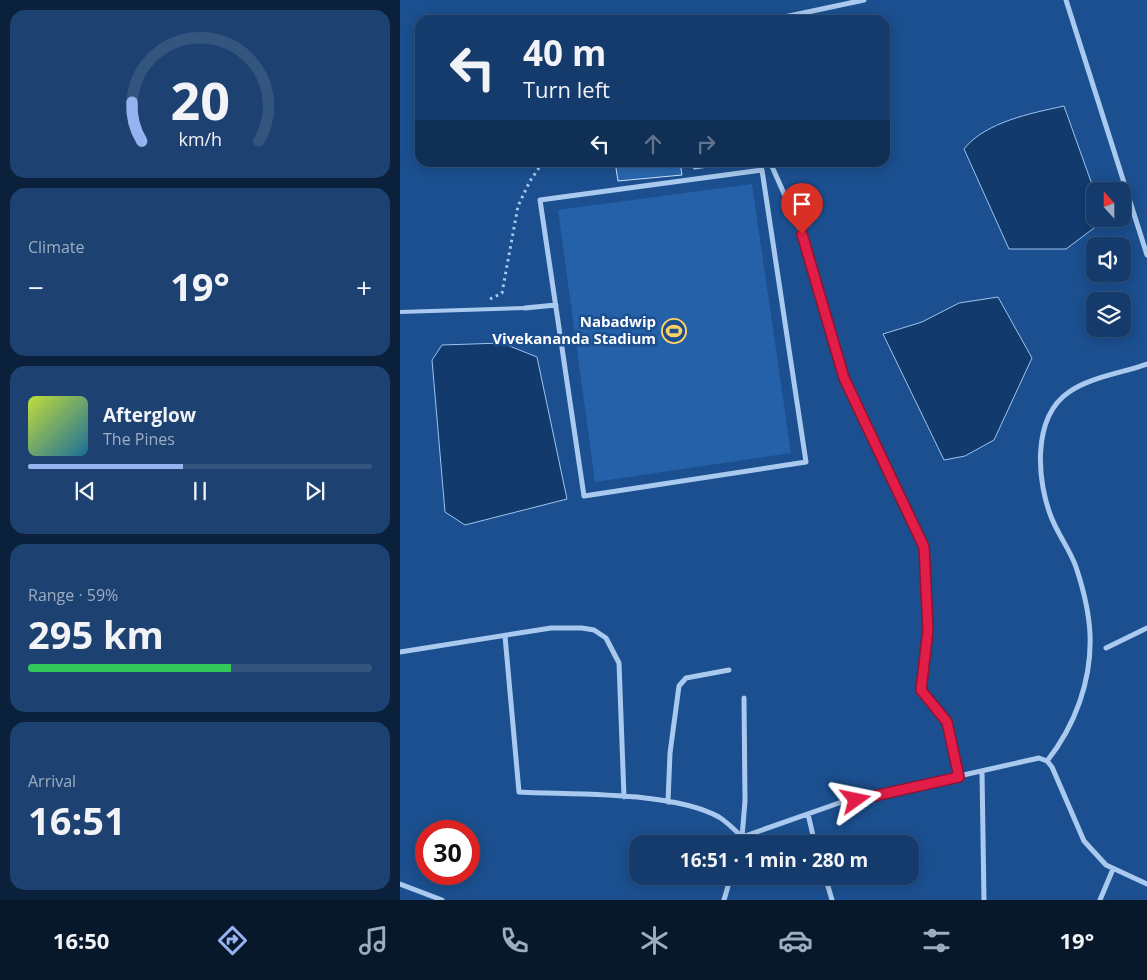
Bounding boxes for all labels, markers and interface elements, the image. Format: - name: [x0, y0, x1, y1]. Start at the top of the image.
- text: 40 m: [523, 29, 606, 76]
- icon: left: [440, 35, 505, 100]
- text: 20: [170, 64, 230, 135]
- text: Turn left: [523, 74, 610, 104]
- text: km/h: [178, 127, 222, 151]
- icon: left: [586, 130, 614, 158]
- icon: ahead: [639, 130, 667, 158]
- icon: right: [692, 130, 720, 158]
- north arrow: [1086, 182, 1131, 228]
- map controls: [1086, 182, 1131, 337]
- pin: [781, 183, 823, 234]
- icon: arrive: [788, 190, 816, 218]
- text: Climate: [28, 236, 85, 258]
- button: sound: [1086, 237, 1131, 282]
- text: 19°: [170, 260, 230, 312]
- text: −: [28, 268, 44, 306]
- text: +: [356, 268, 372, 306]
- button: layers: [1086, 292, 1131, 337]
- place label: Nabadwip Vivekananda Stadium: [492, 311, 656, 348]
- sports icon: Nabadwip Vivekananda Stadium: [661, 318, 687, 344]
- text: Afterglow: [103, 402, 196, 428]
- text: The Pines: [103, 428, 175, 450]
- icon: previous: [71, 477, 99, 505]
- icon: pause: [186, 477, 214, 505]
- icon: next: [301, 477, 329, 505]
- text: Range · 59%: [28, 584, 118, 606]
- text: 295 km: [28, 608, 164, 660]
- text: Arrival: [28, 770, 76, 792]
- position arrow: [829, 773, 881, 825]
- text: 16:51: [28, 794, 126, 846]
- speed limit sign: 30: [415, 820, 480, 885]
- text: 16:51 · 1 min · 280 m: [680, 847, 868, 873]
- icon: directions: [215, 923, 250, 958]
- icon: music: [356, 923, 391, 958]
- icon: phone: [497, 923, 532, 958]
- icon: climate: [637, 923, 672, 958]
- icon: car: [778, 923, 813, 958]
- icon: filters: [919, 923, 954, 958]
- text: 16:50: [53, 925, 109, 955]
- text: 19°: [1059, 925, 1094, 955]

